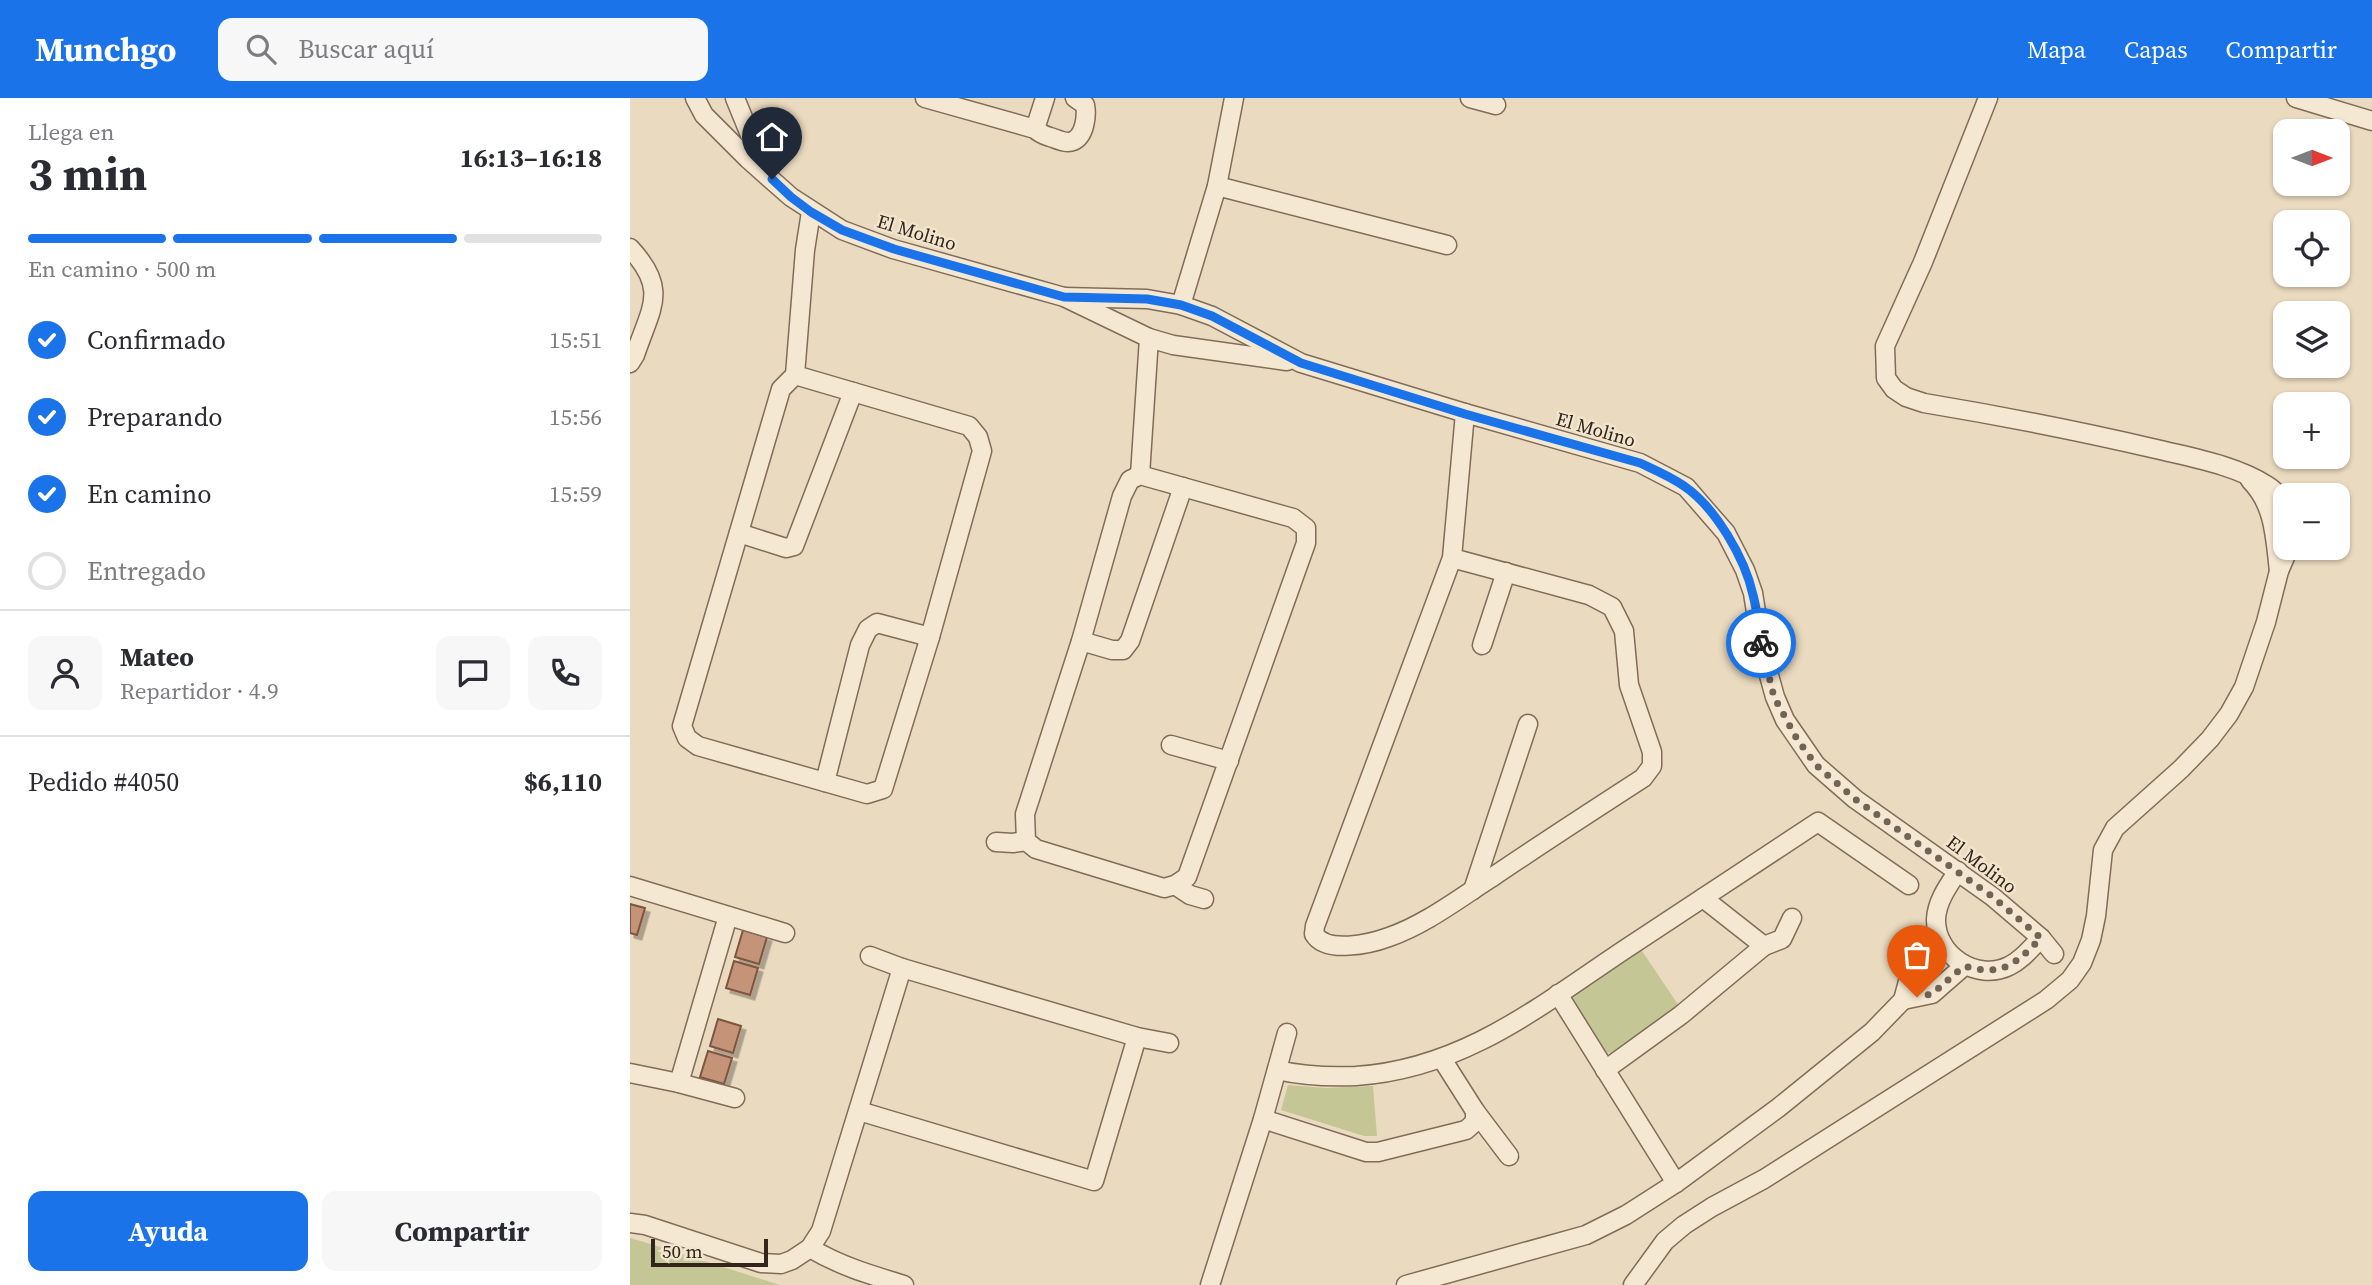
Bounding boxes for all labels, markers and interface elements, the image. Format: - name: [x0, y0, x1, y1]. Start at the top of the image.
- search box: [218, 18, 708, 81]
- text: Munchgo: [35, 27, 176, 72]
- icon: search: [242, 30, 280, 68]
- text: Buscar aquí: [298, 31, 434, 67]
- text: Mapa: [2027, 33, 2086, 66]
- text: Capas: [2124, 33, 2188, 66]
- text: Compartir: [2226, 33, 2337, 66]
- pin: [742, 107, 802, 179]
- text: Llega en: [28, 116, 114, 148]
- icon: home: [753, 118, 791, 156]
- north arrow: [2273, 119, 2350, 196]
- map controls: [2273, 119, 2350, 560]
- text: 16:13–16:18: [460, 140, 602, 176]
- text: 3 min: [28, 142, 147, 205]
- street label: El Molino: [874, 208, 960, 256]
- button: locate: [2273, 210, 2350, 287]
- text: En camino · 500 m: [28, 253, 216, 285]
- button: layers: [2273, 301, 2350, 378]
- icon: check: [28, 321, 66, 359]
- text: Confirmado: [87, 322, 226, 358]
- text: 15:51: [549, 324, 602, 356]
- button: +: [2273, 392, 2350, 469]
- icon: check: [28, 398, 66, 436]
- text: Preparando: [87, 399, 223, 435]
- text: 15:56: [549, 401, 602, 433]
- street label: El Molino: [1553, 405, 1639, 453]
- icon: check: [28, 475, 66, 513]
- text: En camino: [87, 476, 212, 512]
- text: 15:59: [549, 478, 602, 510]
- button: −: [2273, 483, 2350, 560]
- text: Entregado: [87, 553, 206, 589]
- courier: [1726, 608, 1796, 678]
- icon: bike: [1742, 624, 1780, 662]
- button: person: [28, 636, 102, 710]
- button: chat: [436, 636, 510, 710]
- button: phone: [528, 636, 602, 710]
- text: Mateo: [120, 639, 194, 675]
- text: Repartidor · 4.9: [120, 675, 279, 707]
- text: Pedido #4050: [28, 764, 179, 800]
- text: $6,110: [524, 764, 602, 800]
- street label: El Molino: [1942, 829, 2022, 899]
- pin: [1887, 925, 1947, 997]
- icon: bag: [1898, 936, 1936, 974]
- button: Ayuda: [28, 1191, 308, 1271]
- button: Compartir: [322, 1191, 602, 1271]
- scale bar: [651, 1236, 768, 1268]
- text: 50 m: [662, 1238, 703, 1264]

